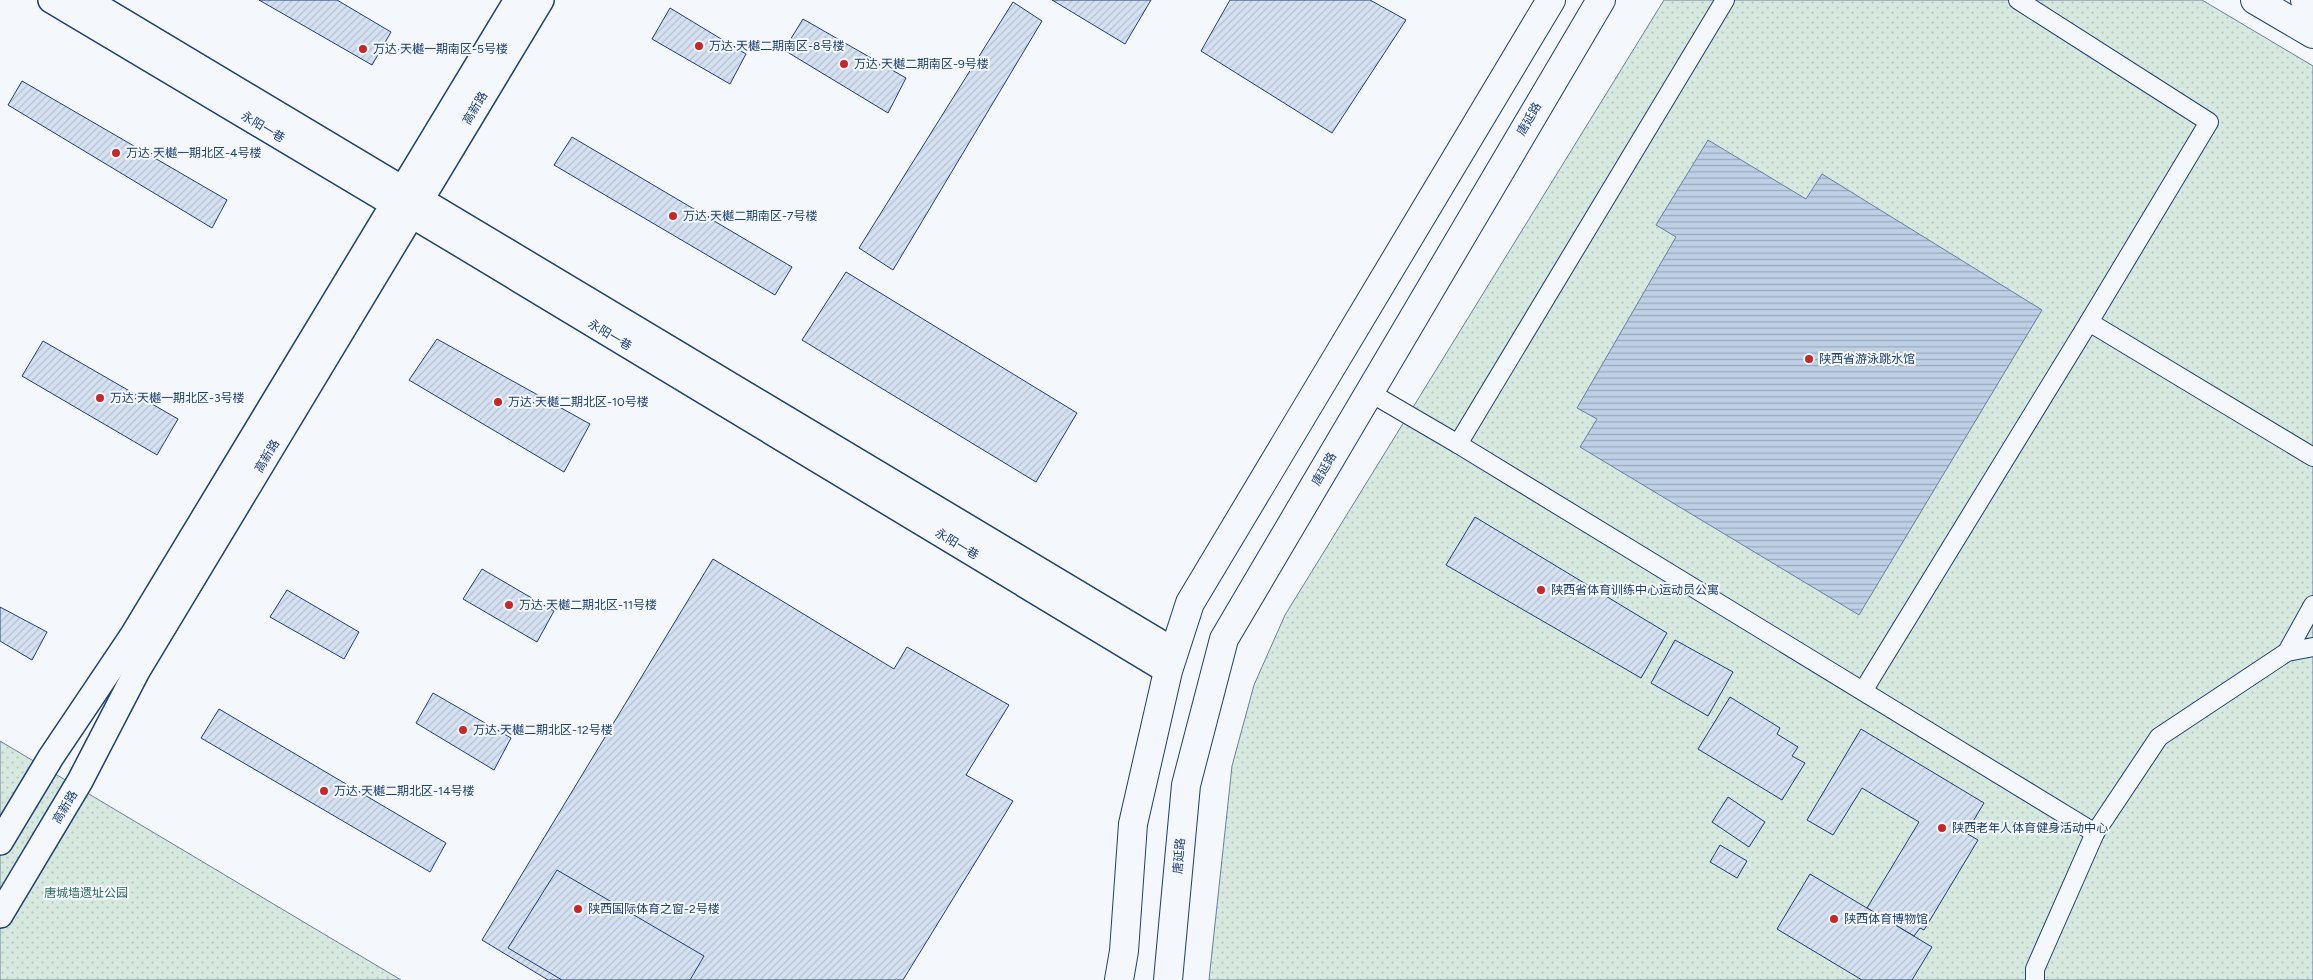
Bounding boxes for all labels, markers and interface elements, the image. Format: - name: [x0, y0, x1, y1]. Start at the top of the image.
- place label: 万达·天樾二期南区-8号楼: [709, 39, 844, 53]
- marker: 万达·天樾二期南区-8号楼: [693, 40, 705, 52]
- place label: 万达·天樾一期南区-5号楼: [373, 42, 508, 56]
- marker: 万达·天樾一期南区-5号楼: [357, 43, 369, 55]
- place label: 万达·天樾二期南区-9号楼: [854, 57, 989, 71]
- marker: 万达·天樾二期南区-9号楼: [838, 58, 850, 70]
- street label: 高新路: [460, 89, 490, 127]
- street label: 唐延路: [1514, 100, 1544, 138]
- street label: 永阳一巷: [239, 109, 287, 145]
- place label: 万达·天樾一期北区-4号楼: [126, 146, 262, 160]
- marker: 万达·天樾一期北区-4号楼: [110, 147, 122, 159]
- place label: 万达·天樾二期南区-7号楼: [683, 209, 818, 223]
- marker: 万达·天樾二期南区-7号楼: [667, 210, 679, 222]
- street label: 永阳一巷: [586, 317, 634, 353]
- place label: 陕西省游泳跳水馆: [1819, 352, 1915, 366]
- marker: 陕西省游泳跳水馆: [1803, 353, 1815, 365]
- place label: 万达·天樾一期北区-3号楼: [110, 391, 245, 405]
- marker: 万达·天樾一期北区-3号楼: [94, 392, 106, 404]
- place label: 万达·天樾二期北区-10号楼: [508, 395, 649, 409]
- marker: 万达·天樾二期北区-10号楼: [492, 396, 504, 408]
- street label: 高新路: [252, 437, 282, 475]
- street label: 唐延路: [1309, 450, 1339, 488]
- street label: 永阳一巷: [933, 526, 981, 562]
- place label: 陕西省体育训练中心运动员公寓: [1551, 583, 1719, 597]
- marker: 陕西省体育训练中心运动员公寓: [1535, 584, 1547, 596]
- place label: 万达·天樾二期北区-11号楼: [519, 598, 657, 612]
- marker: 万达·天樾二期北区-11号楼: [503, 599, 515, 611]
- place label: 万达·天樾二期北区-12号楼: [473, 723, 613, 737]
- marker: 万达·天樾二期北区-12号楼: [457, 724, 469, 736]
- place label: 万达·天樾二期北区-14号楼: [334, 784, 474, 798]
- marker: 万达·天樾二期北区-14号楼: [318, 785, 330, 797]
- street label: 高新路: [50, 788, 80, 826]
- place label: 陕西老年人体育健身活动中心: [1952, 821, 2108, 835]
- marker: 陕西老年人体育健身活动中心: [1936, 822, 1948, 834]
- street label: 唐延路: [1170, 837, 1188, 875]
- park label: 唐城墙遗址公园: [44, 886, 128, 900]
- place label: 陕西国际体育之窗-2号楼: [588, 902, 720, 916]
- marker: 陕西国际体育之窗-2号楼: [572, 903, 584, 915]
- place label: 陕西体育博物馆: [1844, 912, 1928, 926]
- marker: 陕西体育博物馆: [1828, 913, 1840, 925]

